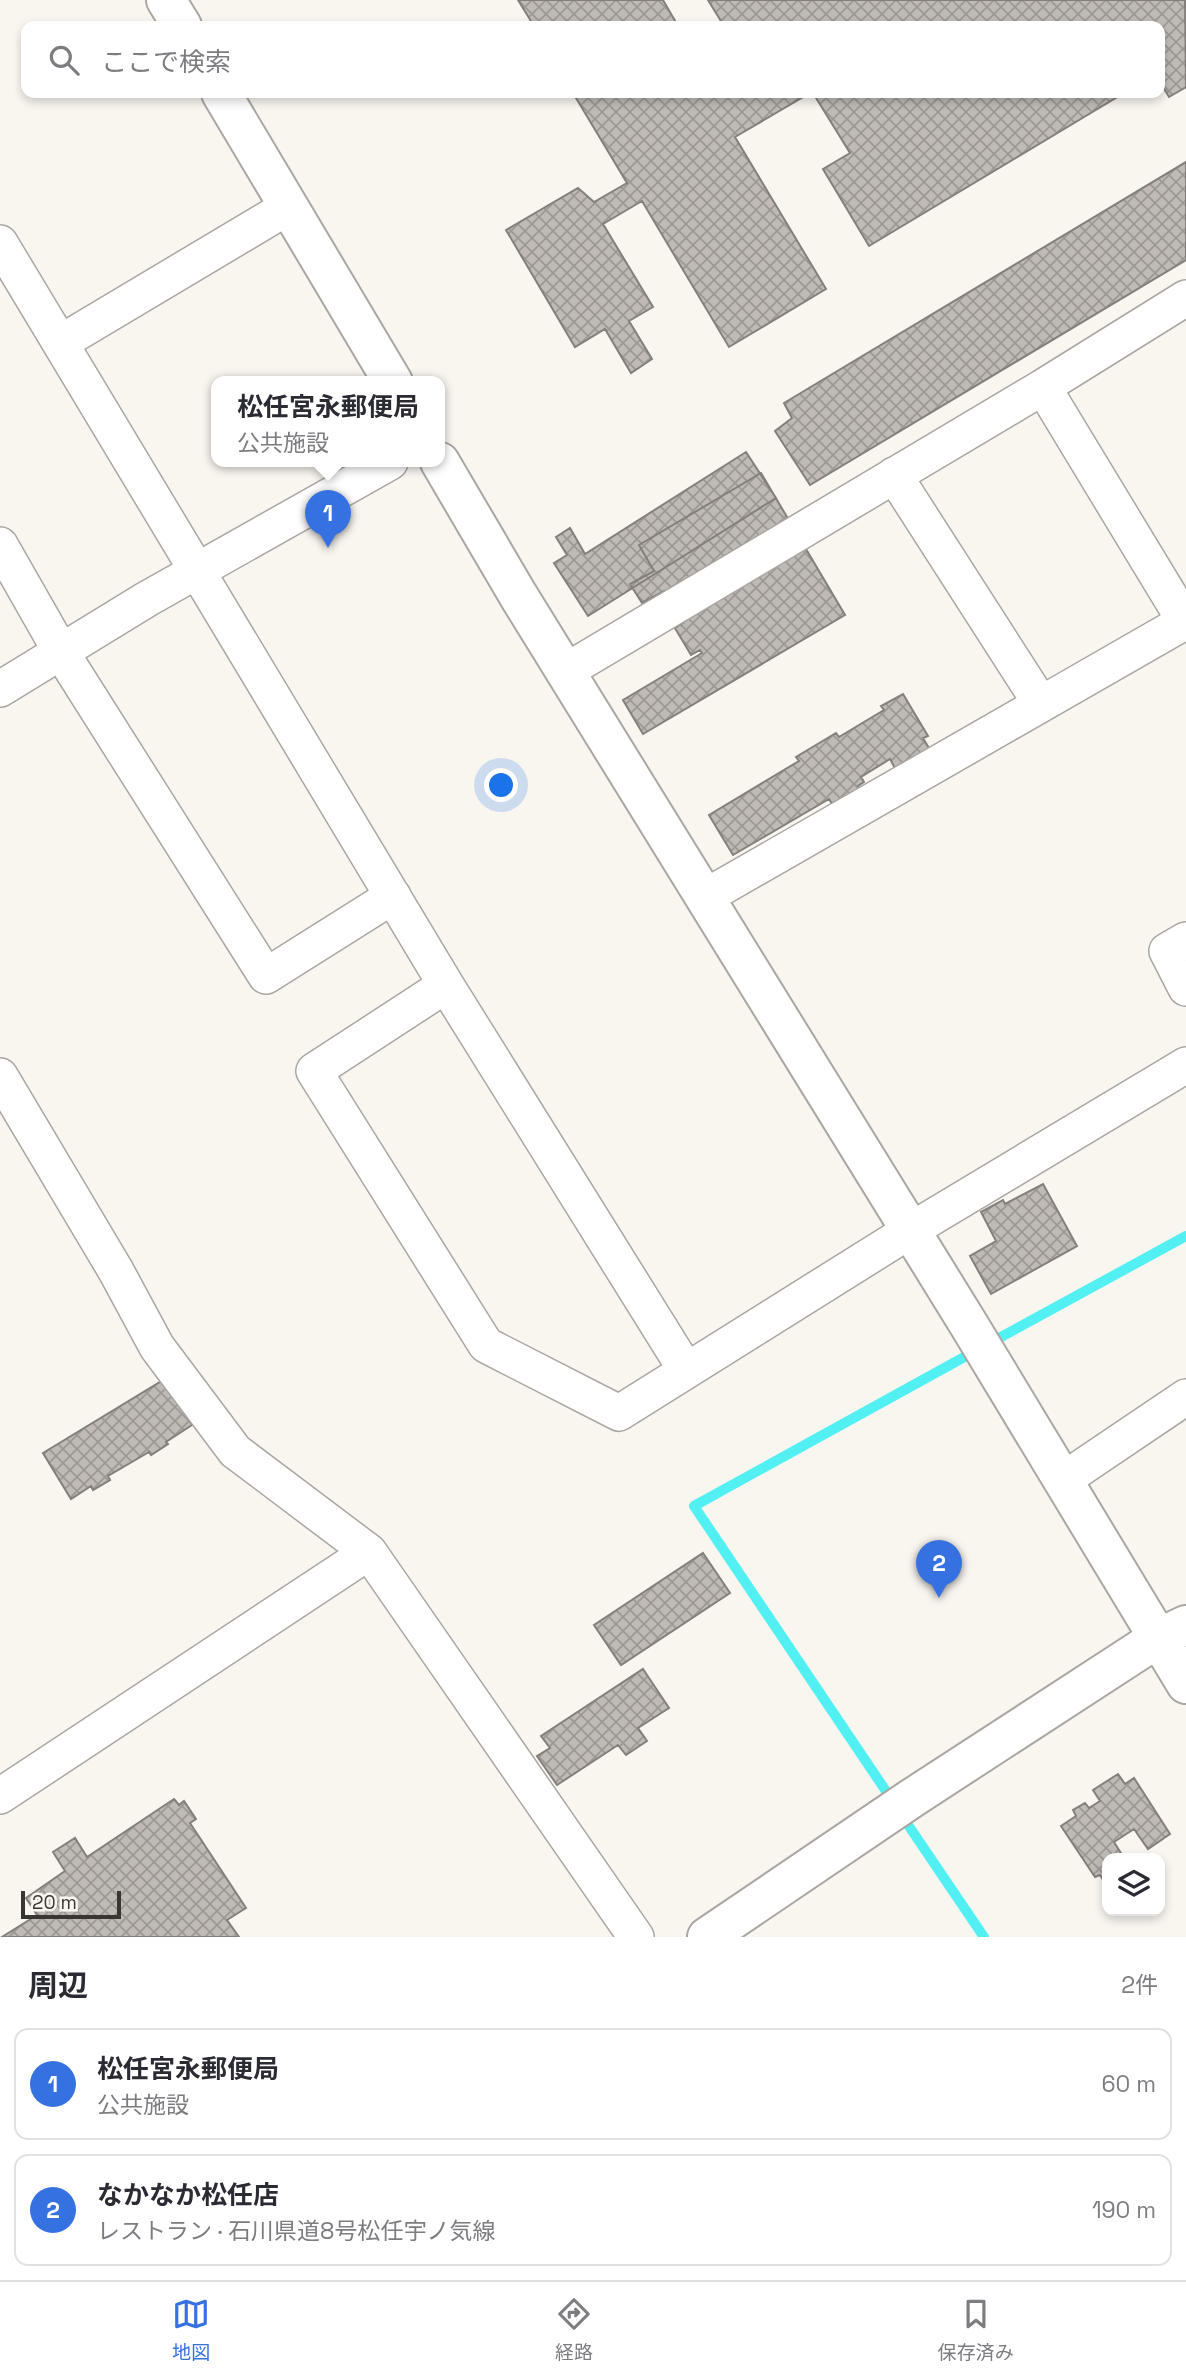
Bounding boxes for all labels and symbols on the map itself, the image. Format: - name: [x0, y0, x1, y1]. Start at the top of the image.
- pin: 1: [305, 490, 351, 548]
- your location: [484, 768, 518, 802]
- pin: 2: [916, 1540, 962, 1598]
- scale bar: [21, 1888, 121, 1920]

